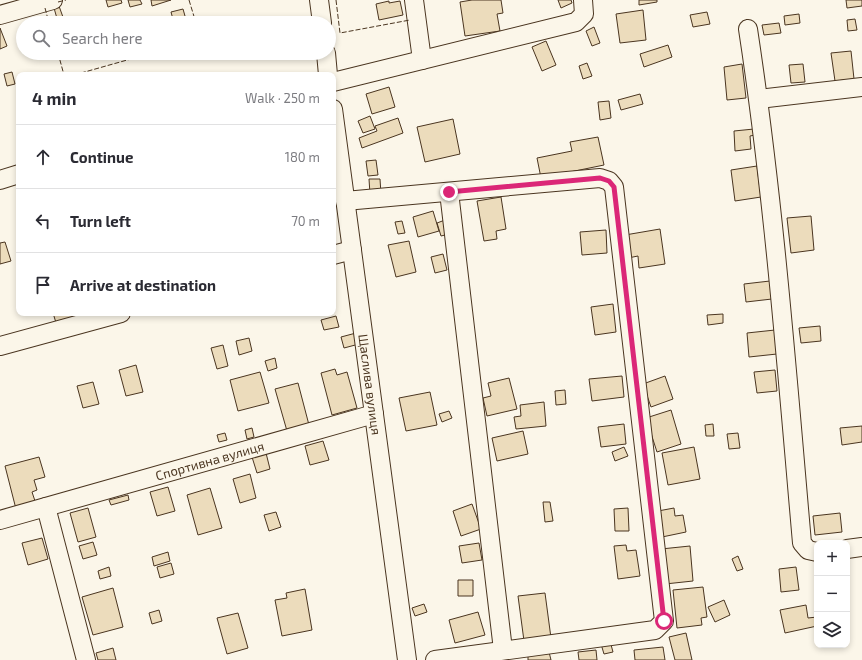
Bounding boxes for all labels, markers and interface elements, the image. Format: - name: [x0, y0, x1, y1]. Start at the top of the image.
- search box: [16, 16, 336, 60]
- icon: search: [30, 27, 52, 49]
- text: Search here: [62, 29, 143, 47]
- text: 4 min: [32, 88, 76, 108]
- text: Walk · 250 m: [245, 90, 320, 106]
- icon: ahead: [32, 146, 54, 168]
- text: Continue: [70, 148, 133, 166]
- text: 180 m: [285, 149, 320, 165]
- route end: [440, 183, 458, 201]
- icon: left: [32, 210, 54, 232]
- text: Turn left: [70, 212, 131, 230]
- text: 70 m: [291, 213, 320, 229]
- icon: arrive: [32, 274, 54, 296]
- text: Arrive at destination: [70, 276, 216, 294]
- street label: Щаслива вулиця: [355, 333, 385, 436]
- street label: Спортивна вулиця: [154, 438, 266, 484]
- map controls: [814, 540, 850, 648]
- button: +: [814, 540, 850, 576]
- button: −: [814, 576, 850, 612]
- route start: [655, 612, 673, 630]
- button: layers: [814, 612, 850, 648]

